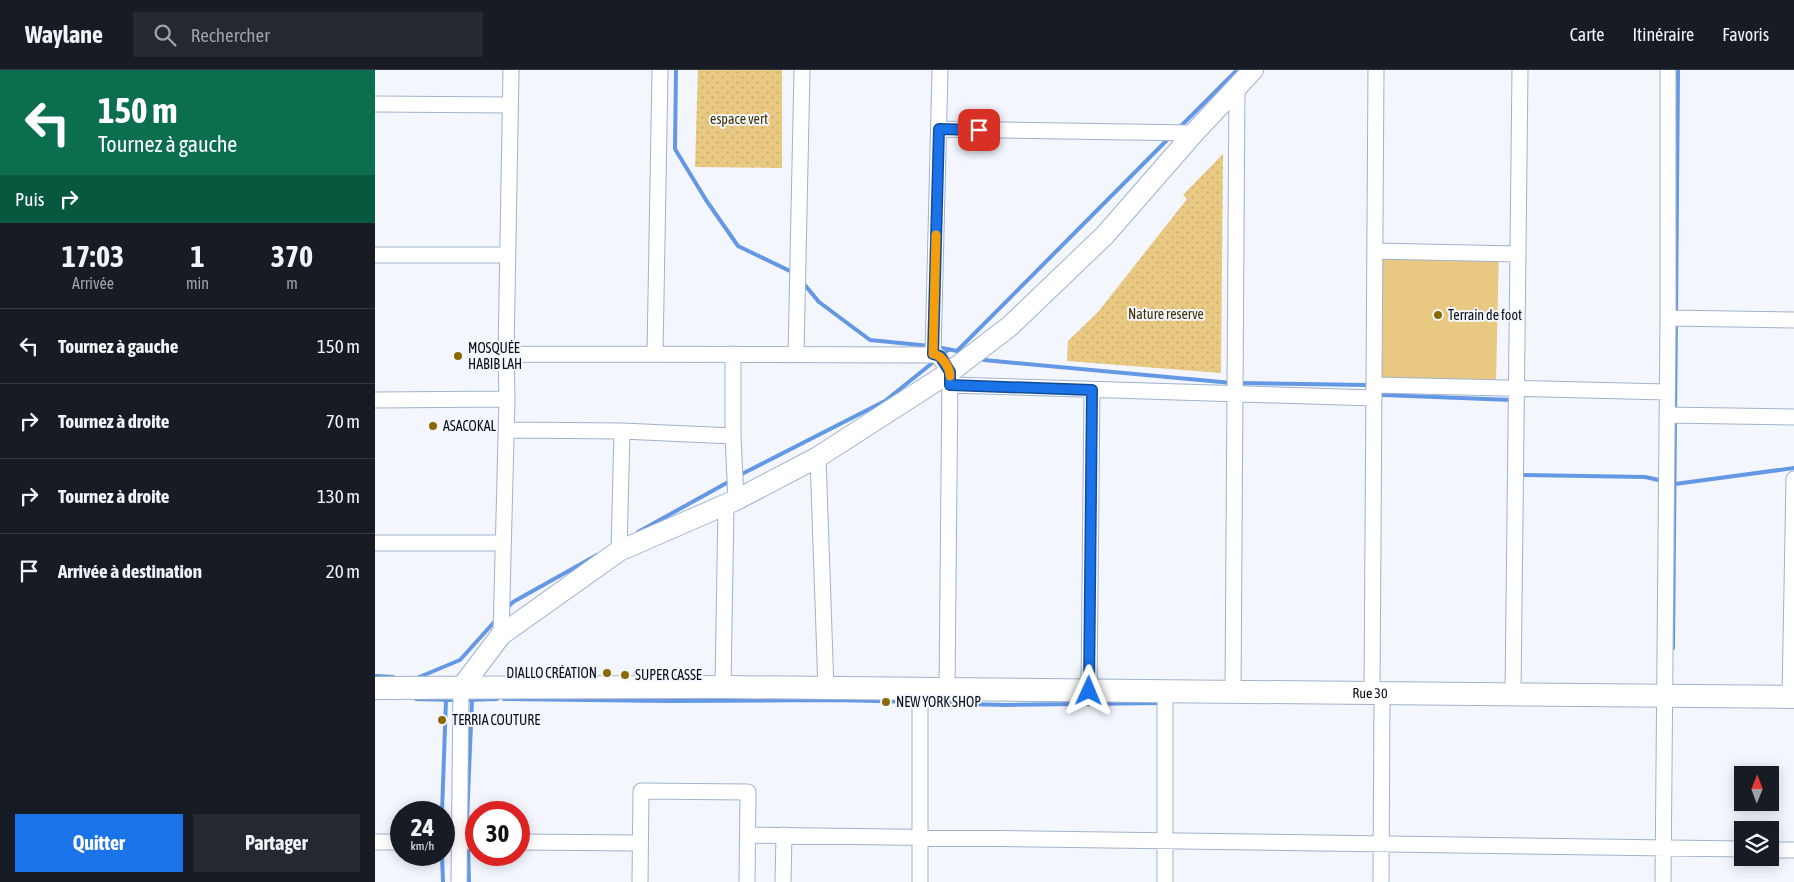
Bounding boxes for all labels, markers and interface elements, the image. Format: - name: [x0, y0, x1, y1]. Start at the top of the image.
- search box: [133, 12, 483, 57]
- text: Waylane: [25, 21, 103, 48]
- icon: search: [151, 21, 179, 49]
- text: Rechercher: [191, 24, 270, 46]
- text: Carte: [1570, 24, 1604, 45]
- text: Itinéraire: [1632, 24, 1694, 45]
- text: Favoris: [1722, 24, 1769, 45]
- icon: left: [15, 90, 80, 155]
- text: 150 m: [98, 90, 177, 130]
- pin: [958, 109, 1000, 151]
- park label: espace vert: [710, 111, 768, 127]
- icon: arrive: [965, 116, 993, 144]
- text: Tournez à gauche: [98, 131, 237, 157]
- icon: right: [55, 185, 83, 213]
- text: Puis: [15, 188, 45, 210]
- text: 17:03: [62, 239, 124, 273]
- text: 1: [190, 239, 205, 273]
- text: 370: [271, 239, 313, 273]
- text: Arrivée: [72, 274, 114, 292]
- text: min: [186, 274, 209, 292]
- text: m: [286, 274, 298, 292]
- park label: Nature reserve: [1128, 306, 1204, 322]
- place label: Terrain de foot: [1448, 307, 1522, 323]
- marker: Terrain de foot: [1432, 309, 1444, 321]
- icon: left: [15, 332, 43, 360]
- text: Tournez à gauche: [58, 335, 178, 357]
- text: 150 m: [317, 335, 360, 357]
- place label: MOSQUÉE HABIB LAH: [468, 340, 522, 372]
- marker: MOSQUÉE HABIB LAH: [452, 350, 464, 362]
- icon: right: [15, 407, 43, 435]
- text: Tournez à droite: [58, 410, 169, 432]
- text: 70 m: [326, 410, 360, 432]
- place label: ASACOKAL: [443, 418, 497, 434]
- marker: ASACOKAL: [427, 420, 439, 432]
- icon: right: [15, 482, 43, 510]
- text: Tournez à droite: [58, 485, 169, 507]
- text: 130 m: [317, 485, 360, 507]
- icon: arrive: [15, 557, 43, 585]
- text: Arrivée à destination: [58, 560, 202, 582]
- text: 20 m: [326, 560, 360, 582]
- position arrow: [1062, 664, 1114, 716]
- place label: DIALLO CRÉATION: [506, 665, 597, 681]
- marker: DIALLO CRÉATION: [601, 667, 613, 679]
- place label: SUPER CASSE: [635, 667, 702, 683]
- marker: SUPER CASSE: [619, 669, 631, 681]
- street label: Rue 30: [1352, 685, 1388, 701]
- place label: NEW YORK SHOP: [896, 694, 981, 710]
- marker: NEW YORK SHOP: [880, 696, 892, 708]
- place label: TERRIA COUTURE: [452, 712, 540, 728]
- marker: TERRIA COUTURE: [436, 714, 448, 726]
- north arrow: [1734, 766, 1779, 811]
- map controls: [1734, 766, 1779, 866]
- speed limit sign: 30: [465, 801, 530, 866]
- text: 24: [411, 813, 434, 841]
- button: Quitter: [15, 814, 183, 872]
- button: Partager: [193, 814, 360, 872]
- button: layers: [1734, 821, 1779, 866]
- text: km/h: [411, 839, 434, 853]

